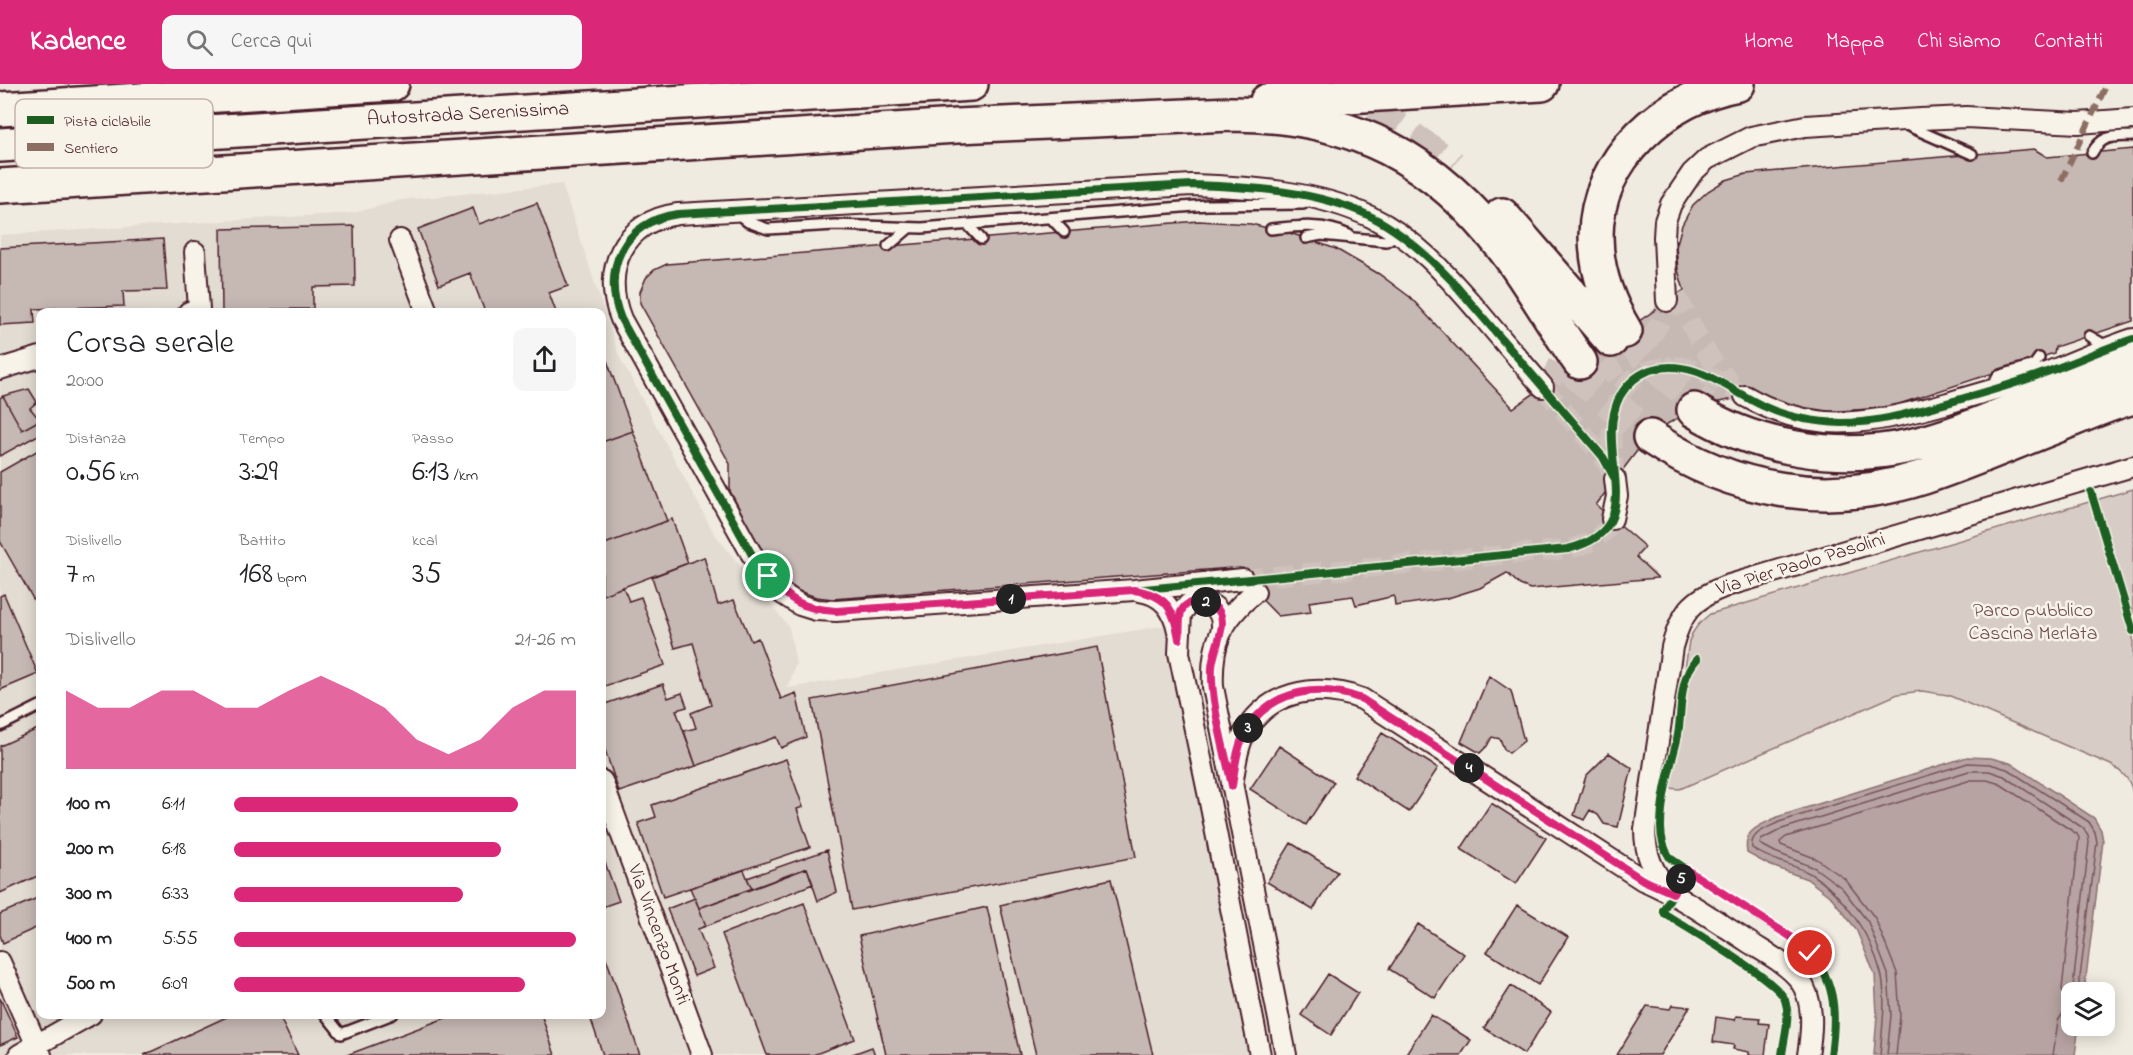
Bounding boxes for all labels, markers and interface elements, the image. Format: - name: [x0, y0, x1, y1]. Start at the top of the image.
- search box: [162, 15, 582, 69]
- text: Kadence: [30, 22, 126, 63]
- icon: search: [183, 26, 216, 59]
- text: Cerca qui: [231, 26, 312, 58]
- text: Home: [1744, 27, 1793, 57]
- text: Mappa: [1826, 27, 1884, 57]
- text: Chi siamo: [1917, 27, 2001, 57]
- text: Contatti: [2034, 27, 2103, 57]
- street label: Autostrada Serenissima: [366, 95, 570, 135]
- legend: [15, 99, 213, 168]
- text: Pista ciclabile: [64, 110, 152, 134]
- text: Sentiero: [64, 137, 118, 161]
- text: Corsa serale: [66, 320, 234, 368]
- button: share: [513, 328, 576, 391]
- text: 20:00: [66, 367, 104, 396]
- text: Distanza: [66, 427, 126, 451]
- text: Tempo: [239, 427, 285, 451]
- text: Passo: [412, 427, 454, 451]
- text: 0.56: [66, 451, 115, 495]
- text: 3:29: [239, 451, 278, 495]
- text: 6:13: [412, 451, 450, 495]
- text: km: [115, 464, 139, 488]
- text: /km: [450, 464, 478, 488]
- street label: Via Pier Paolo Pasolini: [1712, 526, 1889, 605]
- text: Dislivello: [66, 529, 122, 553]
- text: Battito: [239, 529, 286, 553]
- text: kcal: [412, 529, 437, 553]
- pin: [742, 550, 793, 601]
- text: 7: [66, 553, 78, 597]
- text: 168: [239, 553, 273, 597]
- text: 35: [412, 553, 442, 597]
- icon: arrive: [751, 559, 784, 592]
- text: m: [78, 566, 95, 590]
- text: bpm: [273, 566, 307, 590]
- pin: 1: [996, 584, 1026, 614]
- text: 1: [1008, 587, 1014, 611]
- pin: 2: [1191, 587, 1221, 617]
- text: 2: [1202, 590, 1210, 614]
- park label: Parco pubblico Cascina Merlata: [1968, 597, 2098, 649]
- text: Dislivello: [66, 626, 136, 655]
- text: 21–26 m: [515, 626, 576, 655]
- pin: 3: [1233, 713, 1263, 743]
- text: 3: [1245, 716, 1251, 740]
- pin: 4: [1454, 753, 1484, 783]
- text: 4: [1466, 756, 1472, 780]
- text: 100 m: [66, 790, 110, 819]
- text: 6:11: [162, 790, 185, 819]
- text: 200 m: [66, 835, 114, 864]
- text: 6:18: [162, 835, 186, 864]
- street label: Via Vincenzo Monti: [619, 860, 697, 1009]
- pin: 5: [1666, 864, 1696, 894]
- text: 5: [1676, 867, 1686, 891]
- text: 300 m: [66, 880, 112, 909]
- text: 6:33: [162, 880, 189, 909]
- text: 400 m: [66, 925, 112, 954]
- text: 5:55: [162, 925, 198, 954]
- pin: [1784, 927, 1835, 978]
- icon: check: [1793, 936, 1826, 969]
- text: 500 m: [66, 970, 115, 999]
- text: 6:09: [162, 970, 187, 999]
- map controls: [2061, 982, 2115, 1036]
- button: layers: [2061, 982, 2115, 1036]

